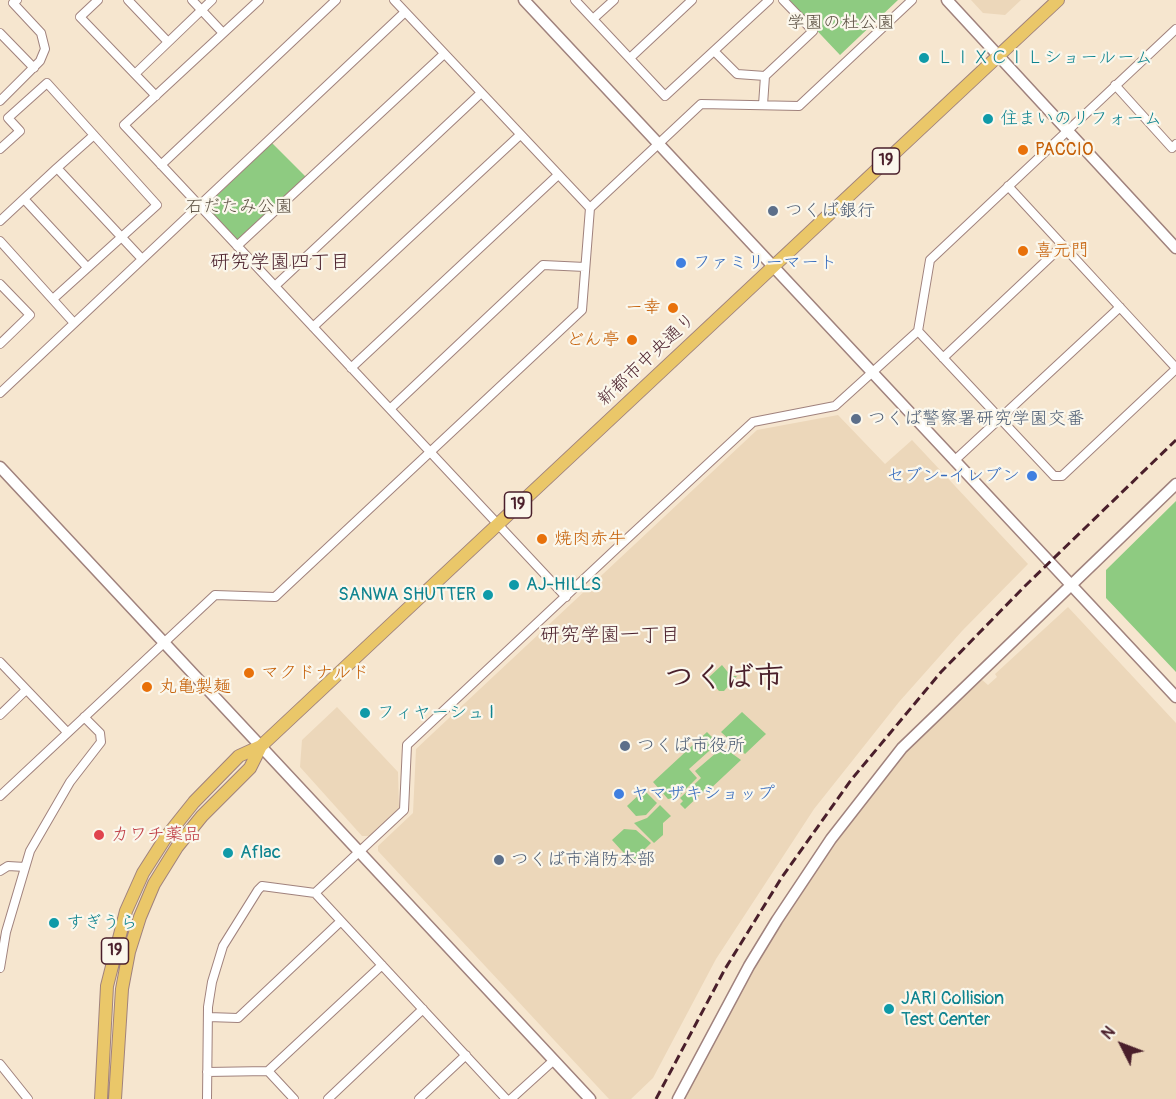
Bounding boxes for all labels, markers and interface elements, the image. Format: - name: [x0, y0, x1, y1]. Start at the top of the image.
- park label: 学園の杜公園: [787, 12, 895, 34]
- place label: ＬＩＸＣＩＬショールーム: [936, 47, 1153, 69]
- marker: ＬＩＸＣＩＬショールーム: [917, 51, 931, 65]
- place label: 住まいのリフォーム: [1000, 108, 1162, 130]
- marker: 住まいのリフォーム: [981, 112, 995, 126]
- place label: PACCIO: [1035, 139, 1093, 161]
- marker: PACCIO: [1016, 143, 1030, 157]
- road number: 19: [872, 148, 900, 174]
- park label: 石だたみ公園: [185, 196, 293, 218]
- place label: つくば銀行: [785, 200, 875, 222]
- marker: つくば銀行: [766, 204, 780, 218]
- place label: 喜元門: [1035, 240, 1089, 262]
- marker: 喜元門: [1016, 244, 1030, 258]
- district label: 研究学園四丁目: [210, 251, 350, 275]
- place label: ファミリーマート: [693, 252, 837, 274]
- marker: ファミリーマート: [674, 256, 688, 270]
- place label: ー幸: [625, 297, 661, 319]
- marker: ー幸: [666, 301, 680, 315]
- street label: 新都市中央通り: [594, 309, 700, 411]
- place label: どん亭: [566, 329, 620, 351]
- marker: どん亭: [625, 333, 639, 347]
- place label: つくば警察署研究学園交番: [868, 408, 1084, 430]
- marker: つくば警察署研究学園交番: [849, 412, 863, 426]
- place label: セブン-イレブン: [886, 465, 1020, 487]
- marker: セブン-イレブン: [1025, 469, 1039, 483]
- road number: 19: [504, 492, 532, 518]
- place label: 焼肉赤牛: [554, 528, 626, 550]
- marker: 焼肉赤牛: [535, 532, 549, 546]
- place label: AJ-HILLS: [526, 574, 601, 596]
- marker: AJ-HILLS: [507, 578, 521, 592]
- place label: SANWA SHUTTER: [338, 584, 476, 606]
- marker: SANWA SHUTTER: [481, 588, 495, 602]
- district label: 研究学園一丁目: [540, 624, 680, 648]
- district label: つくば市: [664, 661, 784, 697]
- place label: マクドナルド: [261, 662, 369, 684]
- marker: マクドナルド: [242, 666, 256, 680]
- place label: 丸亀製麺: [159, 676, 231, 698]
- marker: 丸亀製麺: [140, 680, 154, 694]
- place label: フィヤーシュ I: [377, 702, 494, 724]
- marker: フィヤーシュ I: [358, 706, 372, 720]
- place label: つくば市役所: [637, 735, 745, 757]
- marker: つくば市役所: [618, 739, 632, 753]
- place label: ヤマザキショップ: [631, 783, 775, 805]
- marker: ヤマザキショップ: [612, 787, 626, 801]
- place label: カワチ薬品: [111, 824, 201, 846]
- marker: カワチ薬品: [92, 828, 106, 842]
- place label: Aflac: [240, 842, 281, 864]
- marker: Aflac: [221, 846, 235, 860]
- place label: つくば市消防本部: [511, 849, 655, 871]
- marker: つくば市消防本部: [492, 853, 506, 867]
- place label: すぎうら: [66, 912, 138, 934]
- marker: すぎうら: [47, 916, 61, 930]
- road number: 19: [102, 938, 128, 964]
- place label: JARI Collision Test Center: [901, 988, 1004, 1030]
- marker: JARI Collision Test Center: [882, 1002, 896, 1016]
- north arrow: [1092, 1015, 1152, 1075]
- text: N: [1098, 1022, 1120, 1044]

